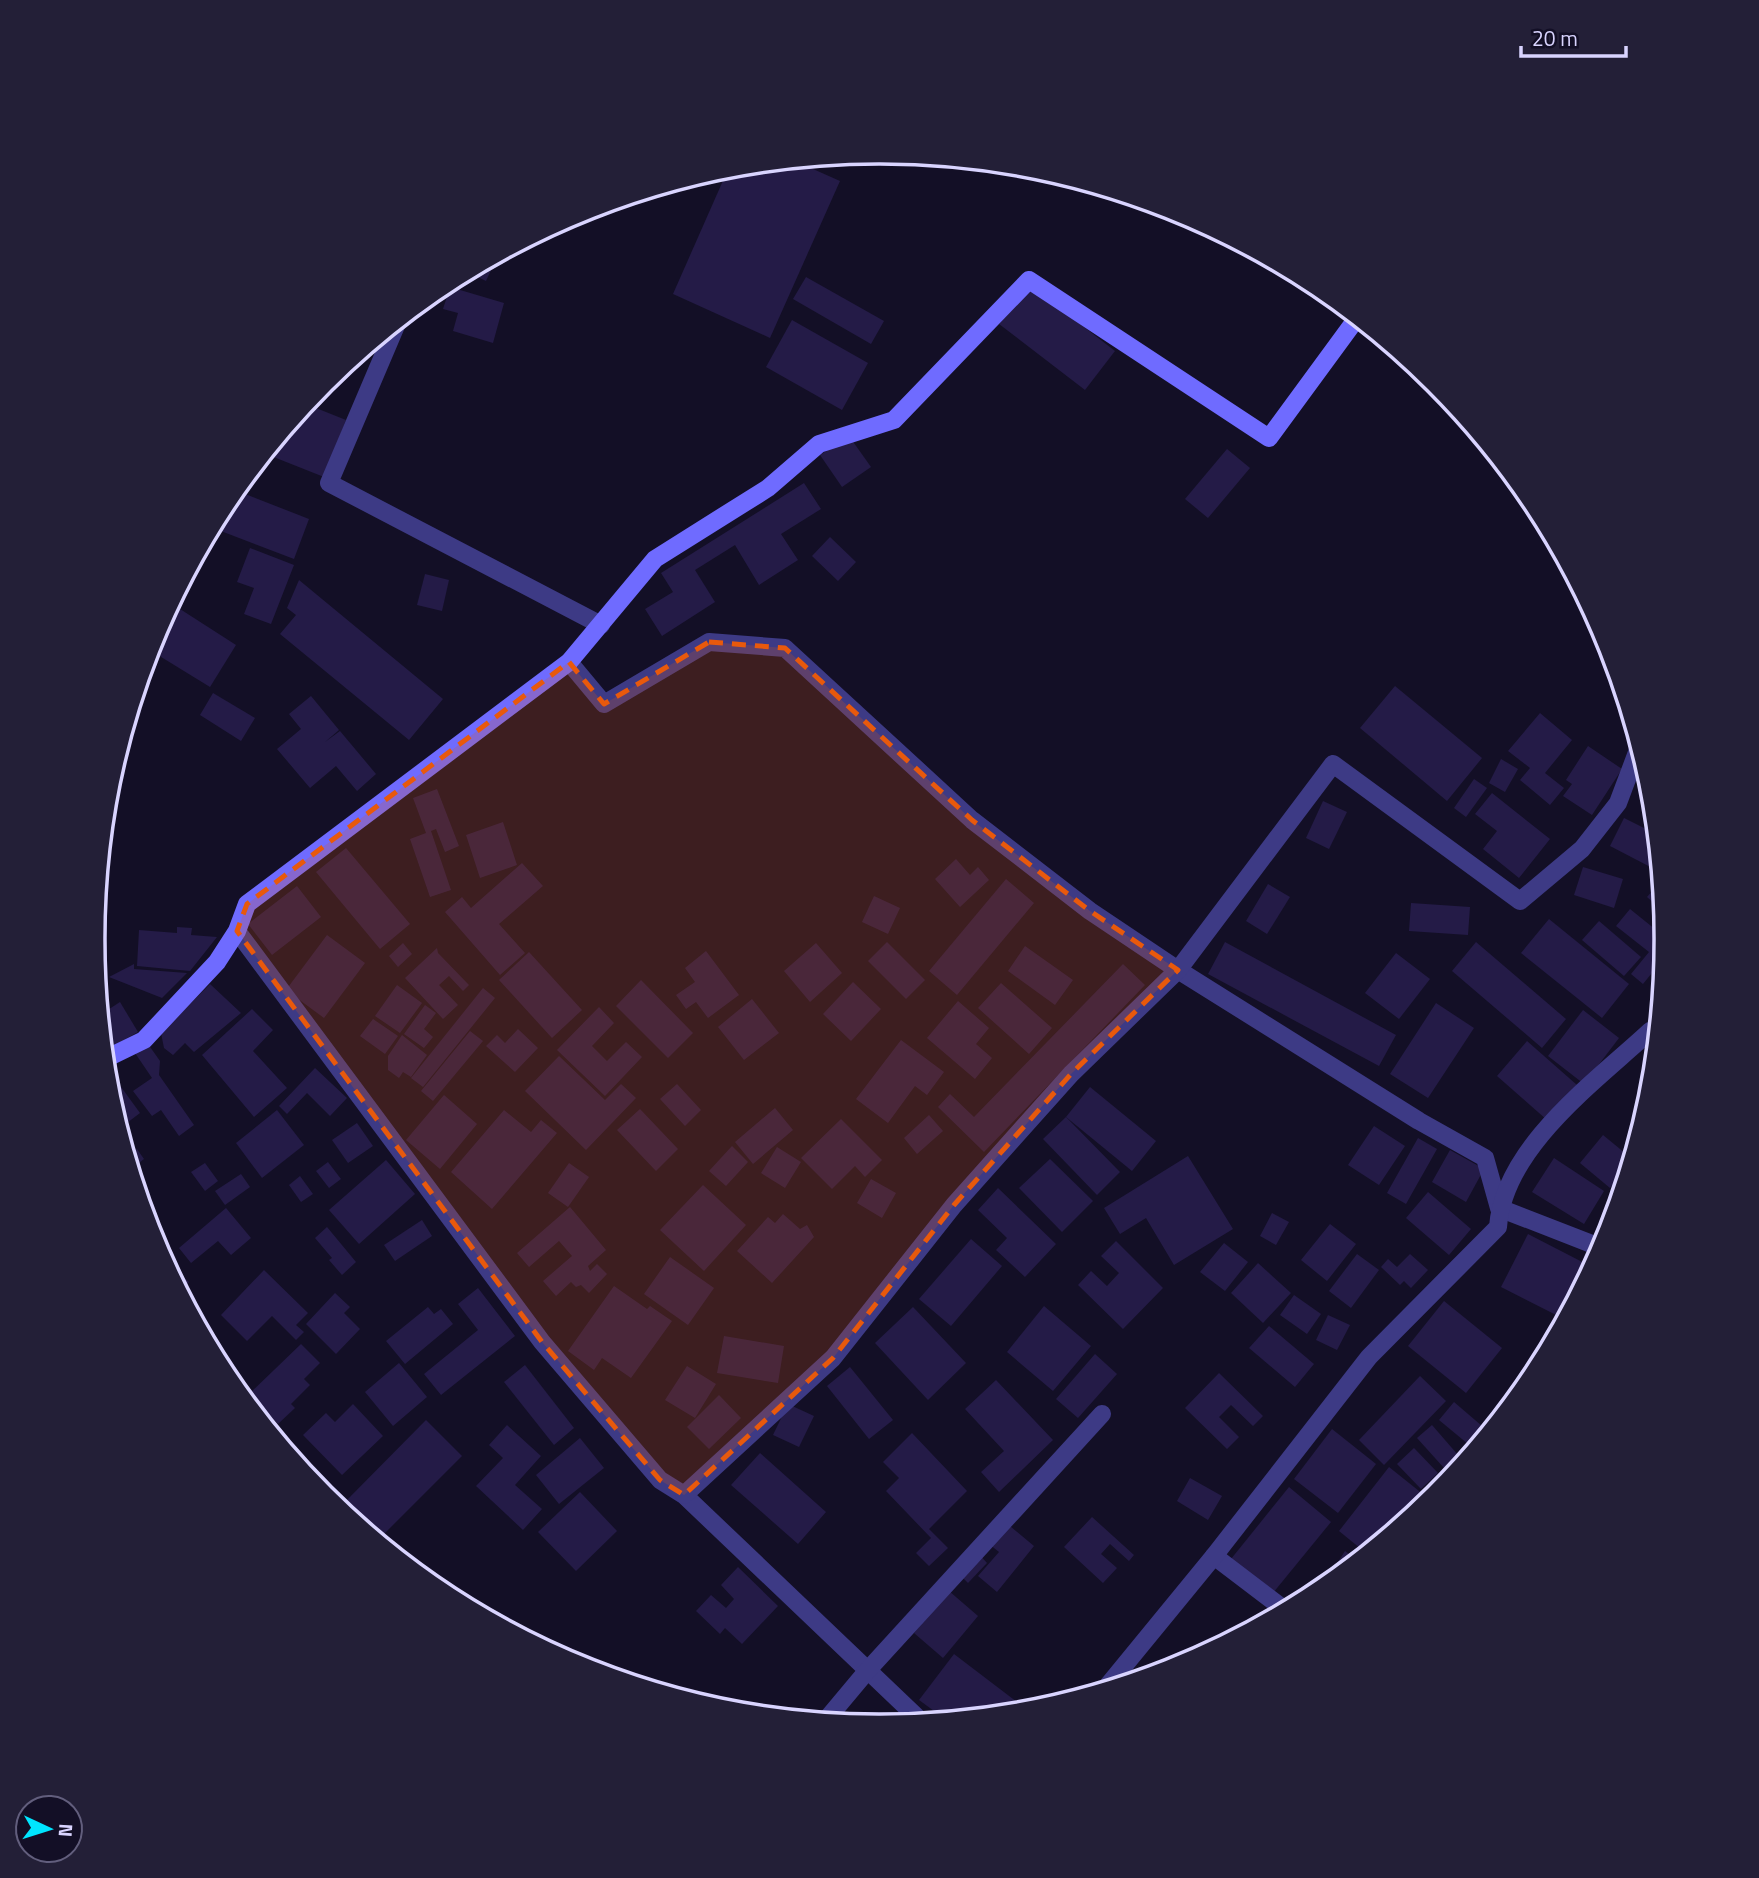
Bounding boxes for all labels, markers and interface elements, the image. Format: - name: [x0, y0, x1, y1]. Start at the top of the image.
- scale bar: [1521, 14, 1626, 58]
- text: 20 m: [1532, 22, 1578, 54]
- north arrow: [14, 1794, 84, 1864]
- text: N: [52, 1823, 81, 1838]

